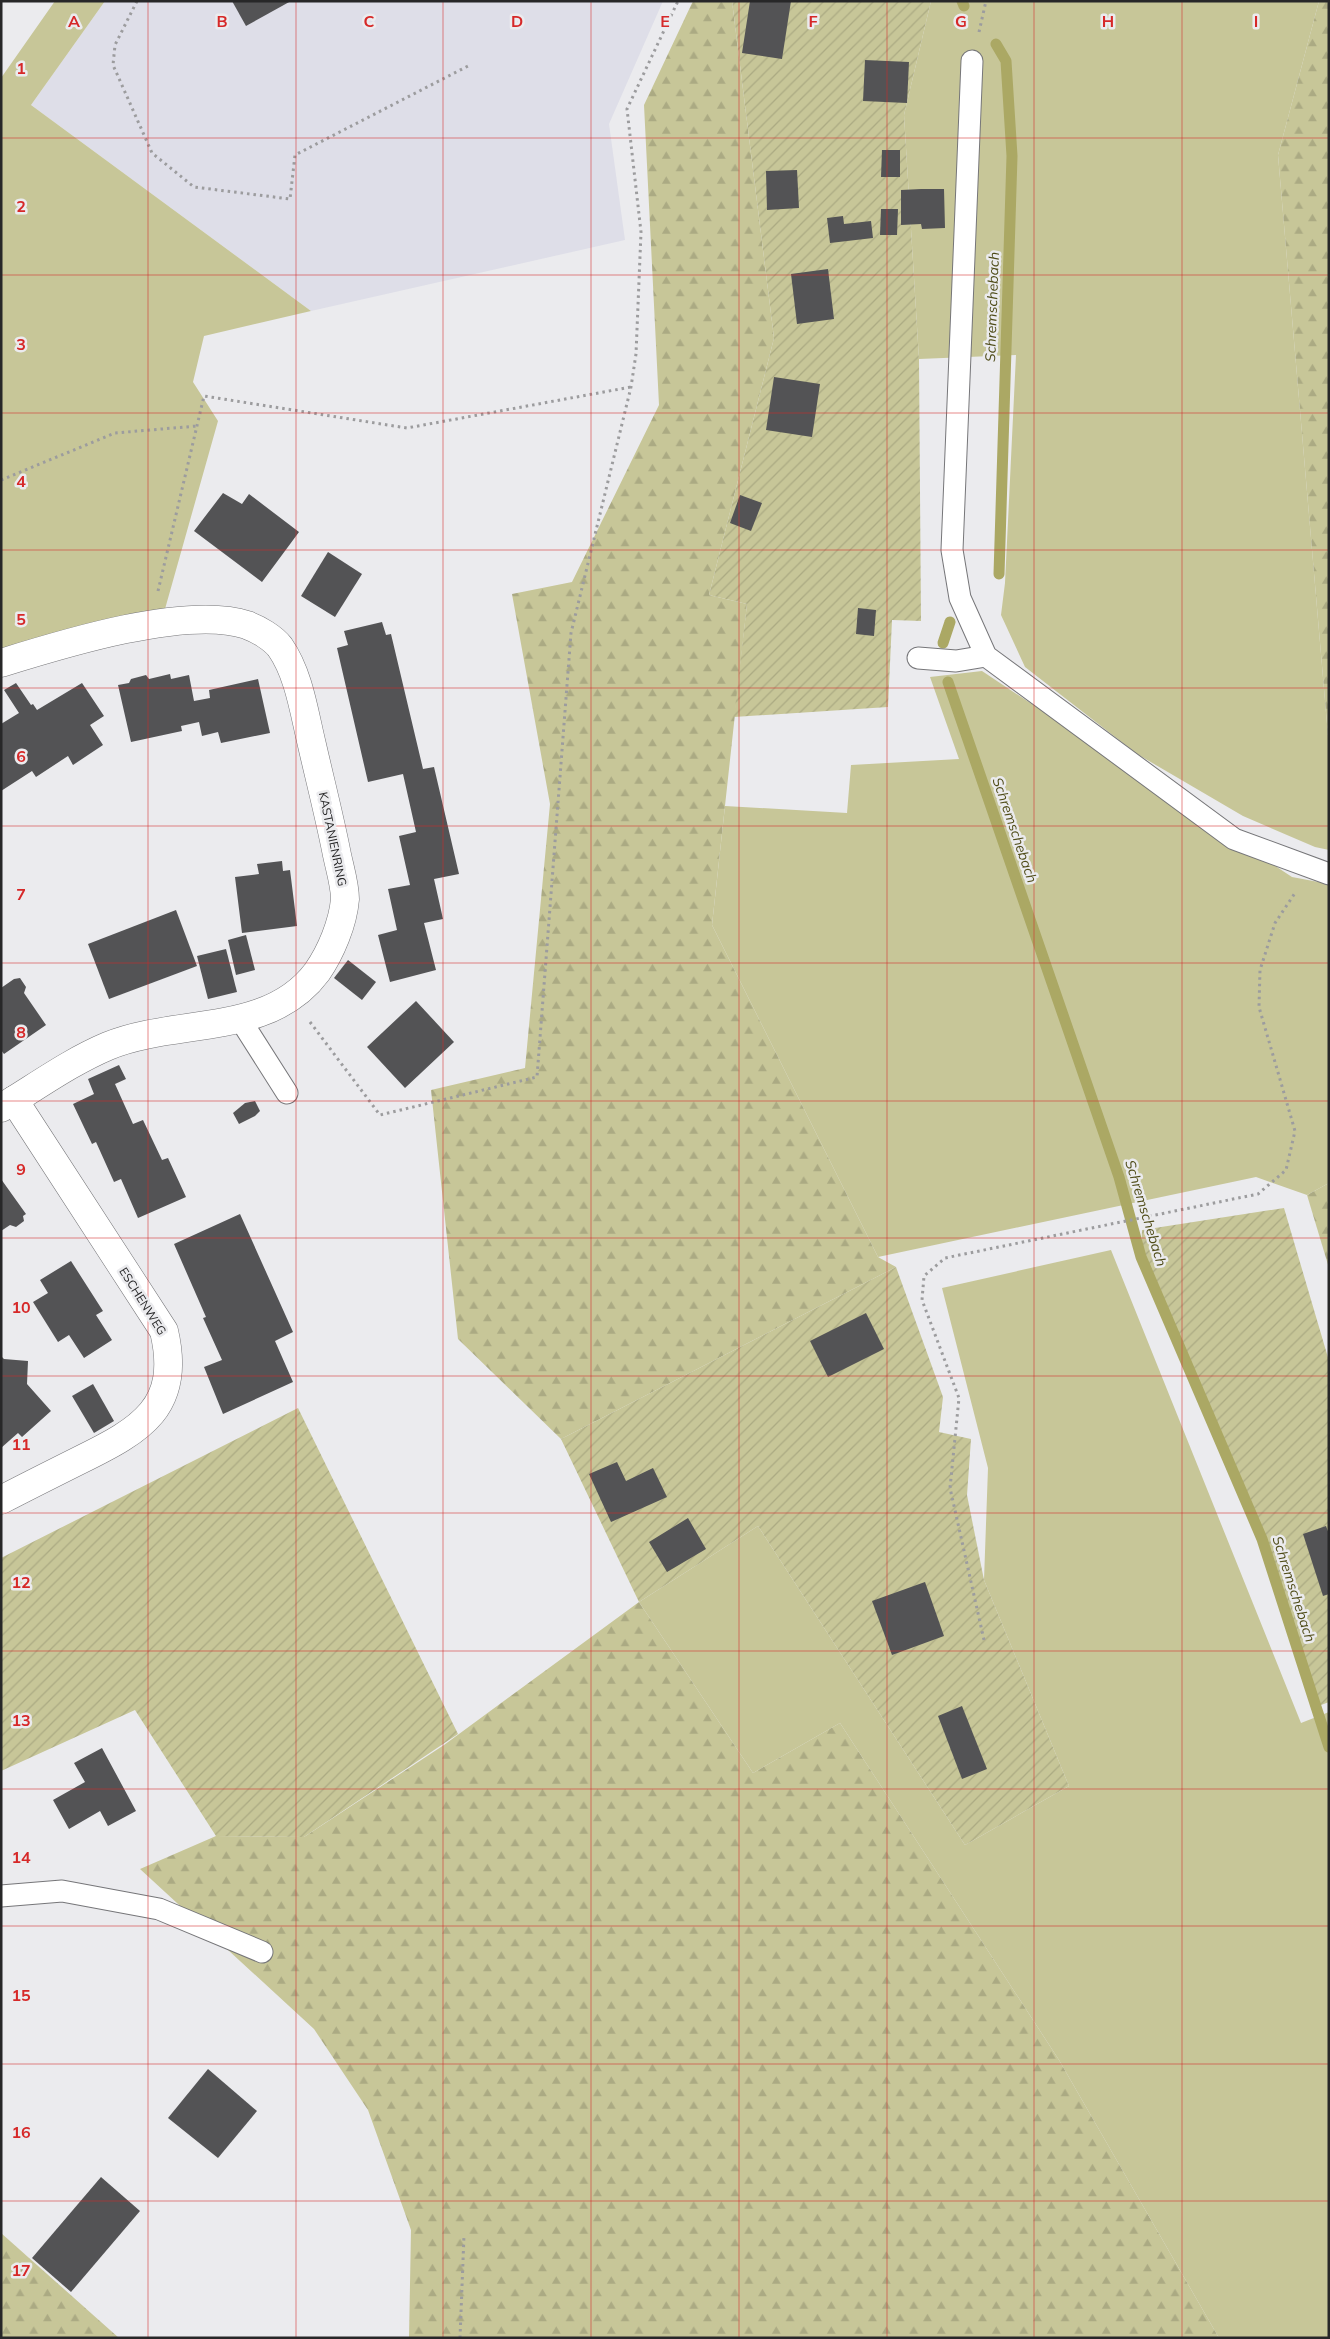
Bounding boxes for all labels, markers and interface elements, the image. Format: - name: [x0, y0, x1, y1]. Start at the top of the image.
- text: A: [68, 11, 80, 31]
- text: B: [216, 11, 228, 31]
- text: C: [364, 11, 375, 31]
- text: D: [511, 11, 523, 31]
- text: E: [660, 11, 670, 31]
- text: F: [808, 11, 818, 31]
- text: G: [955, 11, 967, 31]
- text: H: [1102, 11, 1114, 31]
- text: I: [1254, 11, 1258, 31]
- text: 1: [16, 58, 26, 78]
- text: 2: [16, 196, 26, 216]
- water label: Schremschebach: [981, 252, 1003, 362]
- text: 3: [16, 334, 26, 354]
- text: 4: [16, 471, 26, 491]
- text: 5: [16, 609, 26, 629]
- text: 6: [16, 746, 26, 766]
- water label: Schremschebach: [989, 775, 1041, 885]
- street label: KASTANIENRING: [316, 791, 350, 887]
- text: 7: [16, 884, 26, 904]
- text: 8: [16, 1022, 26, 1042]
- water label: Schremschebach: [1121, 1158, 1171, 1268]
- text: 9: [16, 1159, 26, 1179]
- street label: ESCHENWEG: [116, 1264, 170, 1338]
- text: 10: [11, 1297, 31, 1317]
- text: 11: [11, 1434, 31, 1454]
- water label: Schremschebach: [1268, 1534, 1320, 1644]
- text: 12: [11, 1572, 31, 1592]
- text: 13: [11, 1710, 31, 1730]
- text: 14: [11, 1847, 31, 1867]
- text: 15: [11, 1985, 31, 2005]
- text: 16: [11, 2122, 31, 2142]
- text: 17: [11, 2260, 31, 2280]

